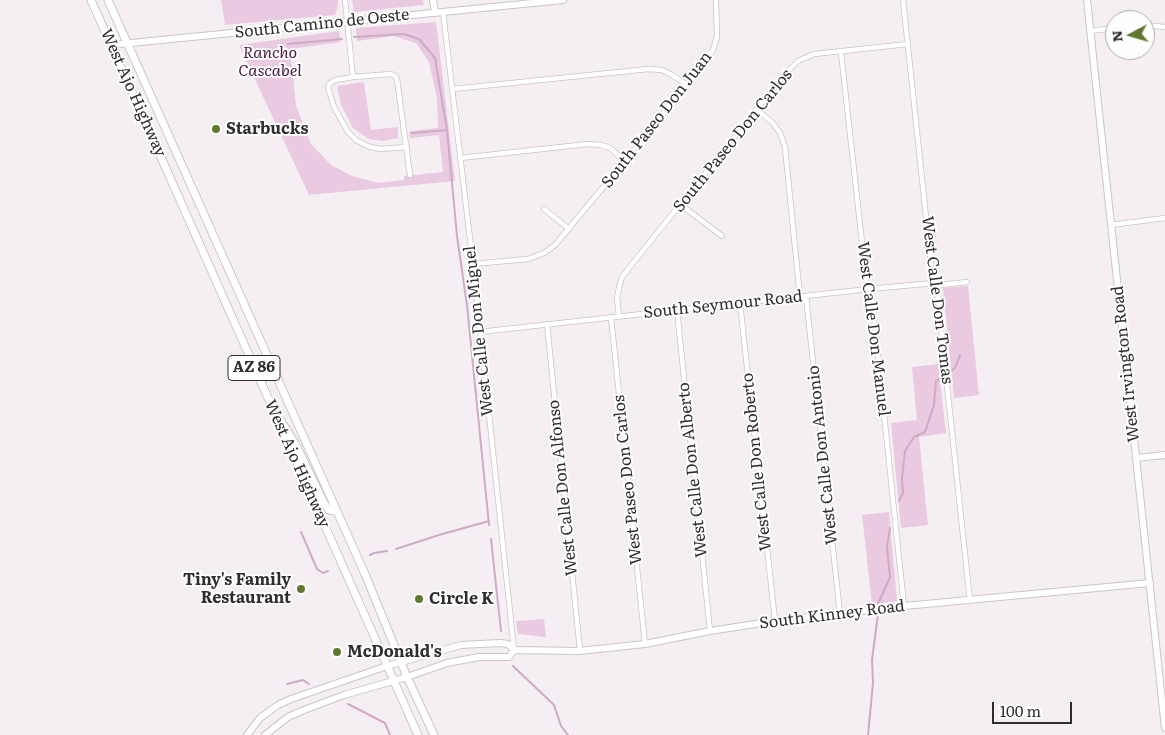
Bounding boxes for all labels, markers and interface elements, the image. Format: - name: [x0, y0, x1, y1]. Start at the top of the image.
- street label: South Camino de Oeste: [234, 5, 410, 43]
- north arrow: [1105, 10, 1155, 60]
- street label: West Ajo Highway: [96, 26, 170, 160]
- text: N: [1106, 30, 1127, 43]
- park label: Rancho Cascabel: [238, 43, 302, 81]
- street label: South Paseo Don Juan: [598, 48, 716, 192]
- street label: South Paseo Don Carlos: [669, 66, 797, 216]
- place label: Starbucks: [226, 119, 308, 139]
- marker: Starbucks: [210, 123, 222, 135]
- street label: West Calle Don Tomas: [917, 215, 957, 385]
- street label: West Calle Don Manuel: [853, 241, 893, 417]
- street label: West Calle Don Miguel: [460, 245, 498, 417]
- street label: West Irvington Road: [1108, 285, 1144, 443]
- street label: South Seymour Road: [642, 287, 804, 323]
- road number: AZ 86: [228, 356, 280, 380]
- street label: West Calle Don Antonio: [804, 364, 842, 546]
- street label: West Calle Don Roberto: [738, 372, 776, 552]
- street label: West Calle Don Alberto: [674, 381, 712, 559]
- street label: West Paseo Don Carlos: [610, 394, 646, 566]
- street label: West Ajo Highway: [260, 397, 334, 531]
- street label: West Calle Don Alfonso: [544, 399, 582, 577]
- place label: Tiny's Family Restaurant: [183, 570, 291, 608]
- marker: Tiny's Family Restaurant: [295, 583, 307, 595]
- place label: Circle K: [429, 589, 494, 609]
- marker: Circle K: [413, 593, 425, 605]
- street label: South Kinney Road: [758, 597, 906, 633]
- place label: McDonald's: [347, 642, 442, 662]
- marker: McDonald's: [331, 646, 343, 658]
- scale bar: [995, 692, 1075, 724]
- text: 100 m: [1000, 699, 1041, 722]

